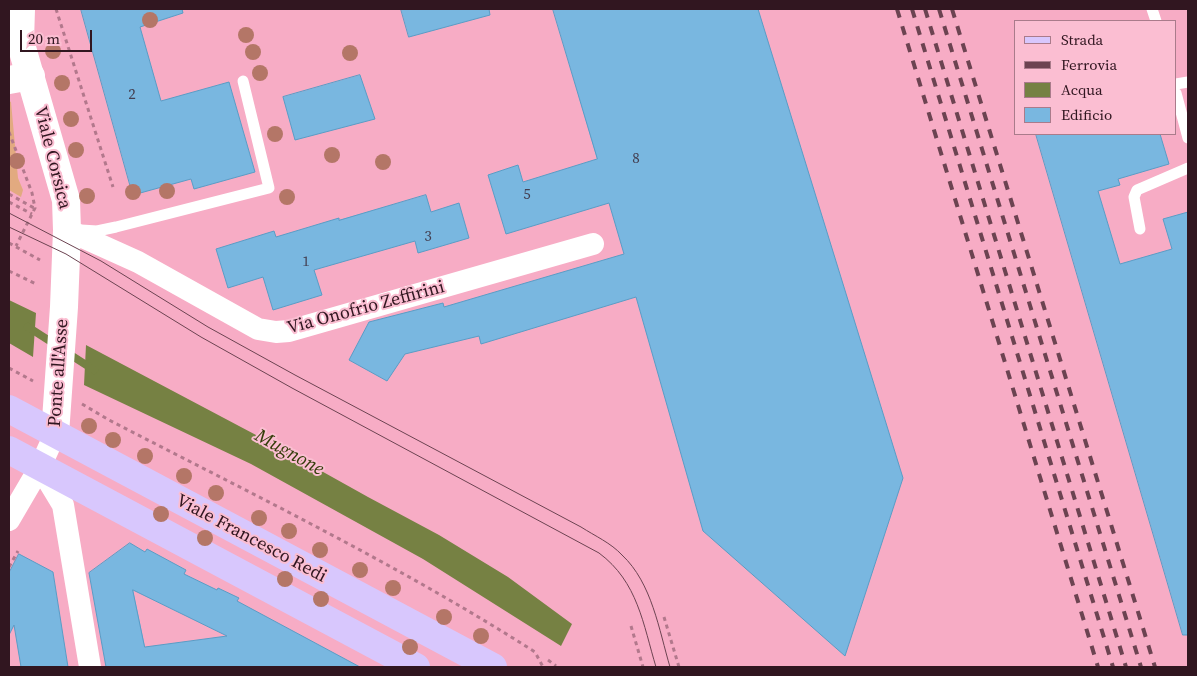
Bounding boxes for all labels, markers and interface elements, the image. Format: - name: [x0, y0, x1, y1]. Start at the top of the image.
- scale bar: [22, 20, 95, 52]
- legend: [1014, 20, 1177, 135]
- text: 20 m: [28, 28, 60, 49]
- text: Strada: [1061, 29, 1103, 50]
- text: Ferrovia: [1061, 54, 1117, 75]
- text: Acqua: [1061, 79, 1103, 100]
- house number: 2: [128, 86, 136, 104]
- text: Edificio: [1061, 104, 1112, 125]
- street label: Viale Corsica: [29, 105, 75, 211]
- house number: 8: [632, 150, 640, 168]
- house number: 5: [523, 186, 531, 204]
- house number: 3: [424, 228, 432, 246]
- house number: 1: [302, 253, 310, 271]
- street label: Via Onofrio Zeffirini: [285, 277, 447, 339]
- street label: Ponte all'Asse: [44, 318, 74, 428]
- water label: Mugnone: [251, 425, 327, 481]
- street label: Viale Francesco Redi: [172, 490, 330, 588]

